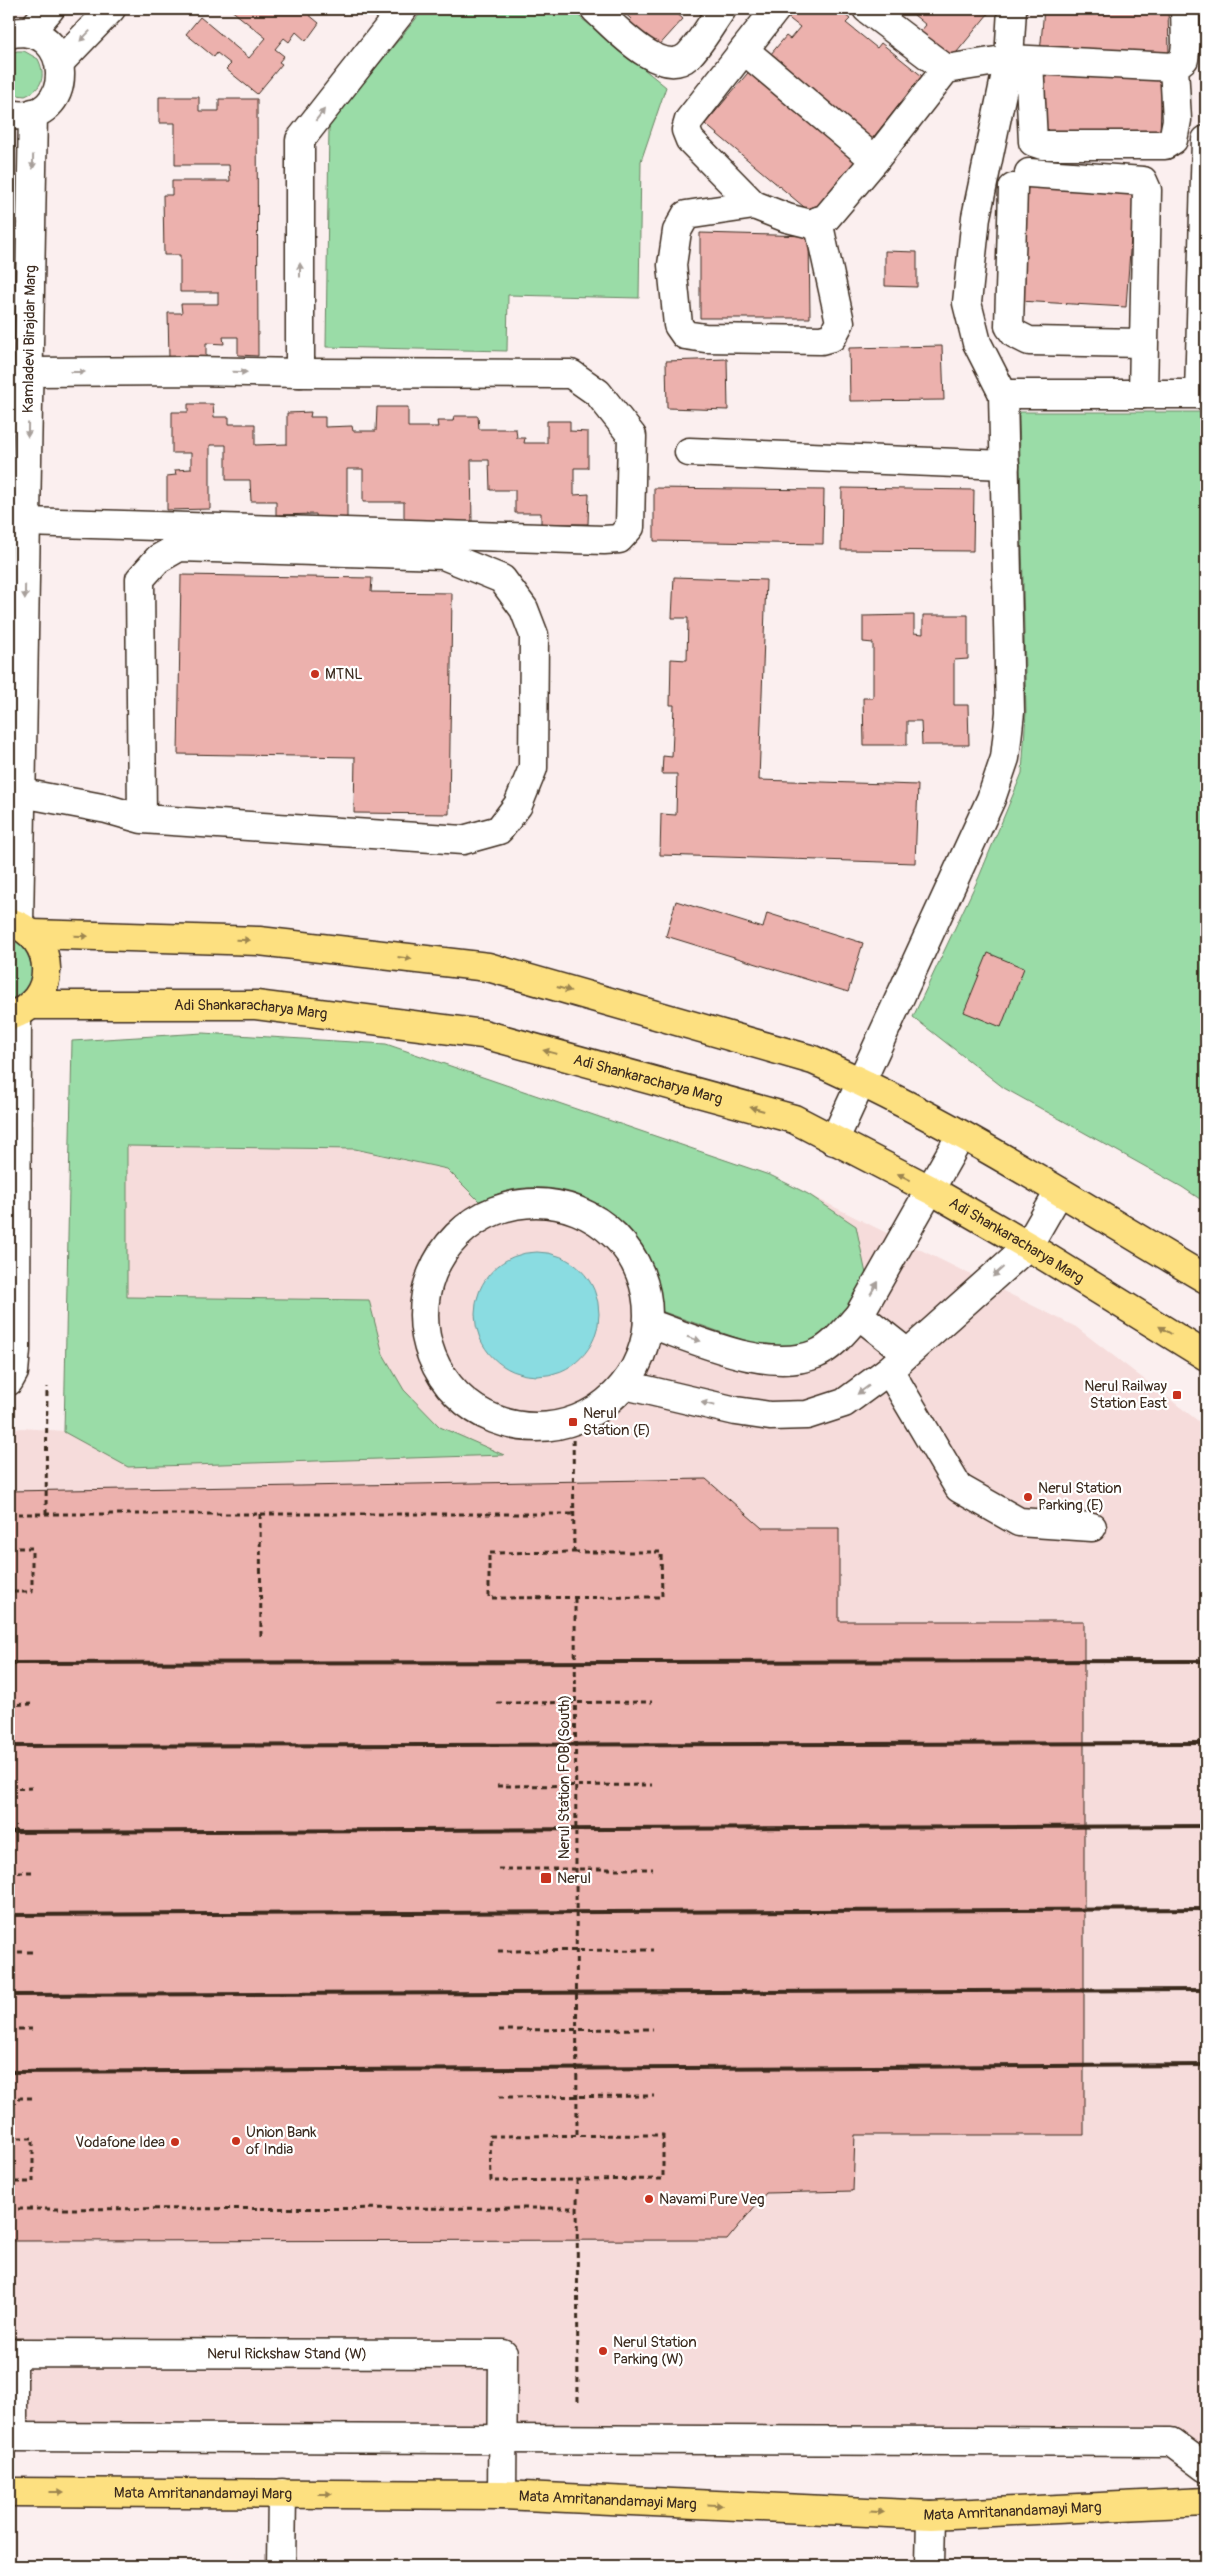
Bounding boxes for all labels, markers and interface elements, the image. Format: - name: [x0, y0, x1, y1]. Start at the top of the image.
- one-way arrow: [79, 29, 91, 41]
- one-way arrow: [314, 108, 325, 121]
- one-way arrow: [28, 154, 36, 170]
- one-way arrow: [296, 262, 304, 278]
- street label: Kamladevi Birajdar Marg: [19, 265, 40, 413]
- one-way arrow: [70, 368, 86, 376]
- one-way arrow: [233, 368, 249, 376]
- one-way arrow: [24, 422, 32, 438]
- one-way arrow: [21, 584, 29, 600]
- place label: MTNL: [325, 665, 363, 684]
- marker: MTNL: [309, 668, 321, 680]
- one-way arrow: [73, 932, 89, 940]
- one-way arrow: [236, 936, 252, 944]
- one-way arrow: [397, 954, 413, 962]
- one-way arrow: [556, 985, 571, 993]
- street label: Adi Shankaracharya Marg: [174, 996, 328, 1024]
- one-way arrow: [542, 1048, 557, 1056]
- street label: Adi Shankaracharya Marg: [571, 1050, 725, 1109]
- one-way arrow: [750, 1105, 765, 1113]
- one-way arrow: [897, 1173, 912, 1181]
- street label: Adi Shankaracharya Marg: [946, 1193, 1087, 1288]
- one-way arrow: [993, 1266, 1005, 1278]
- one-way arrow: [870, 1281, 879, 1294]
- one-way arrow: [1158, 1326, 1171, 1335]
- one-way arrow: [687, 1335, 702, 1343]
- place label: Nerul Railway Station East: [1084, 1377, 1168, 1413]
- one-way arrow: [856, 1385, 870, 1395]
- marker: Nerul Railway Station East: [1171, 1389, 1183, 1401]
- one-way arrow: [700, 1400, 715, 1408]
- place label: Nerul Station (E): [583, 1404, 651, 1440]
- marker: Nerul Station (E): [567, 1416, 579, 1428]
- place label: Nerul Station Parking (E): [1038, 1479, 1122, 1515]
- marker: Nerul Station Parking (E): [1022, 1491, 1034, 1503]
- street label: Nerul Station FOB (South): [555, 1695, 574, 1859]
- place label: Nerul: [557, 1869, 591, 1888]
- marker: Nerul: [539, 1871, 553, 1885]
- place label: Union Bank of India: [246, 2123, 317, 2159]
- place label: Vodafone Idea: [75, 2133, 165, 2152]
- marker: Union Bank of India: [230, 2135, 242, 2147]
- marker: Vodafone Idea: [169, 2136, 181, 2148]
- place label: Navami Pure Veg: [659, 2190, 765, 2209]
- marker: Navami Pure Veg: [643, 2193, 655, 2205]
- place label: Nerul Station Parking (W): [613, 2333, 697, 2369]
- street label: Nerul Rickshaw Stand (W): [207, 2344, 367, 2364]
- marker: Nerul Station Parking (W): [597, 2345, 609, 2357]
- street label: Mata Amritanandamayi Marg: [114, 2484, 292, 2504]
- street label: Mata Amritanandamayi Marg: [518, 2487, 697, 2514]
- one-way arrow: [50, 2488, 66, 2496]
- one-way arrow: [317, 2490, 333, 2498]
- street label: Mata Amritanandamayi Marg: [923, 2498, 1102, 2525]
- one-way arrow: [707, 2501, 723, 2509]
- one-way arrow: [869, 2508, 885, 2516]

